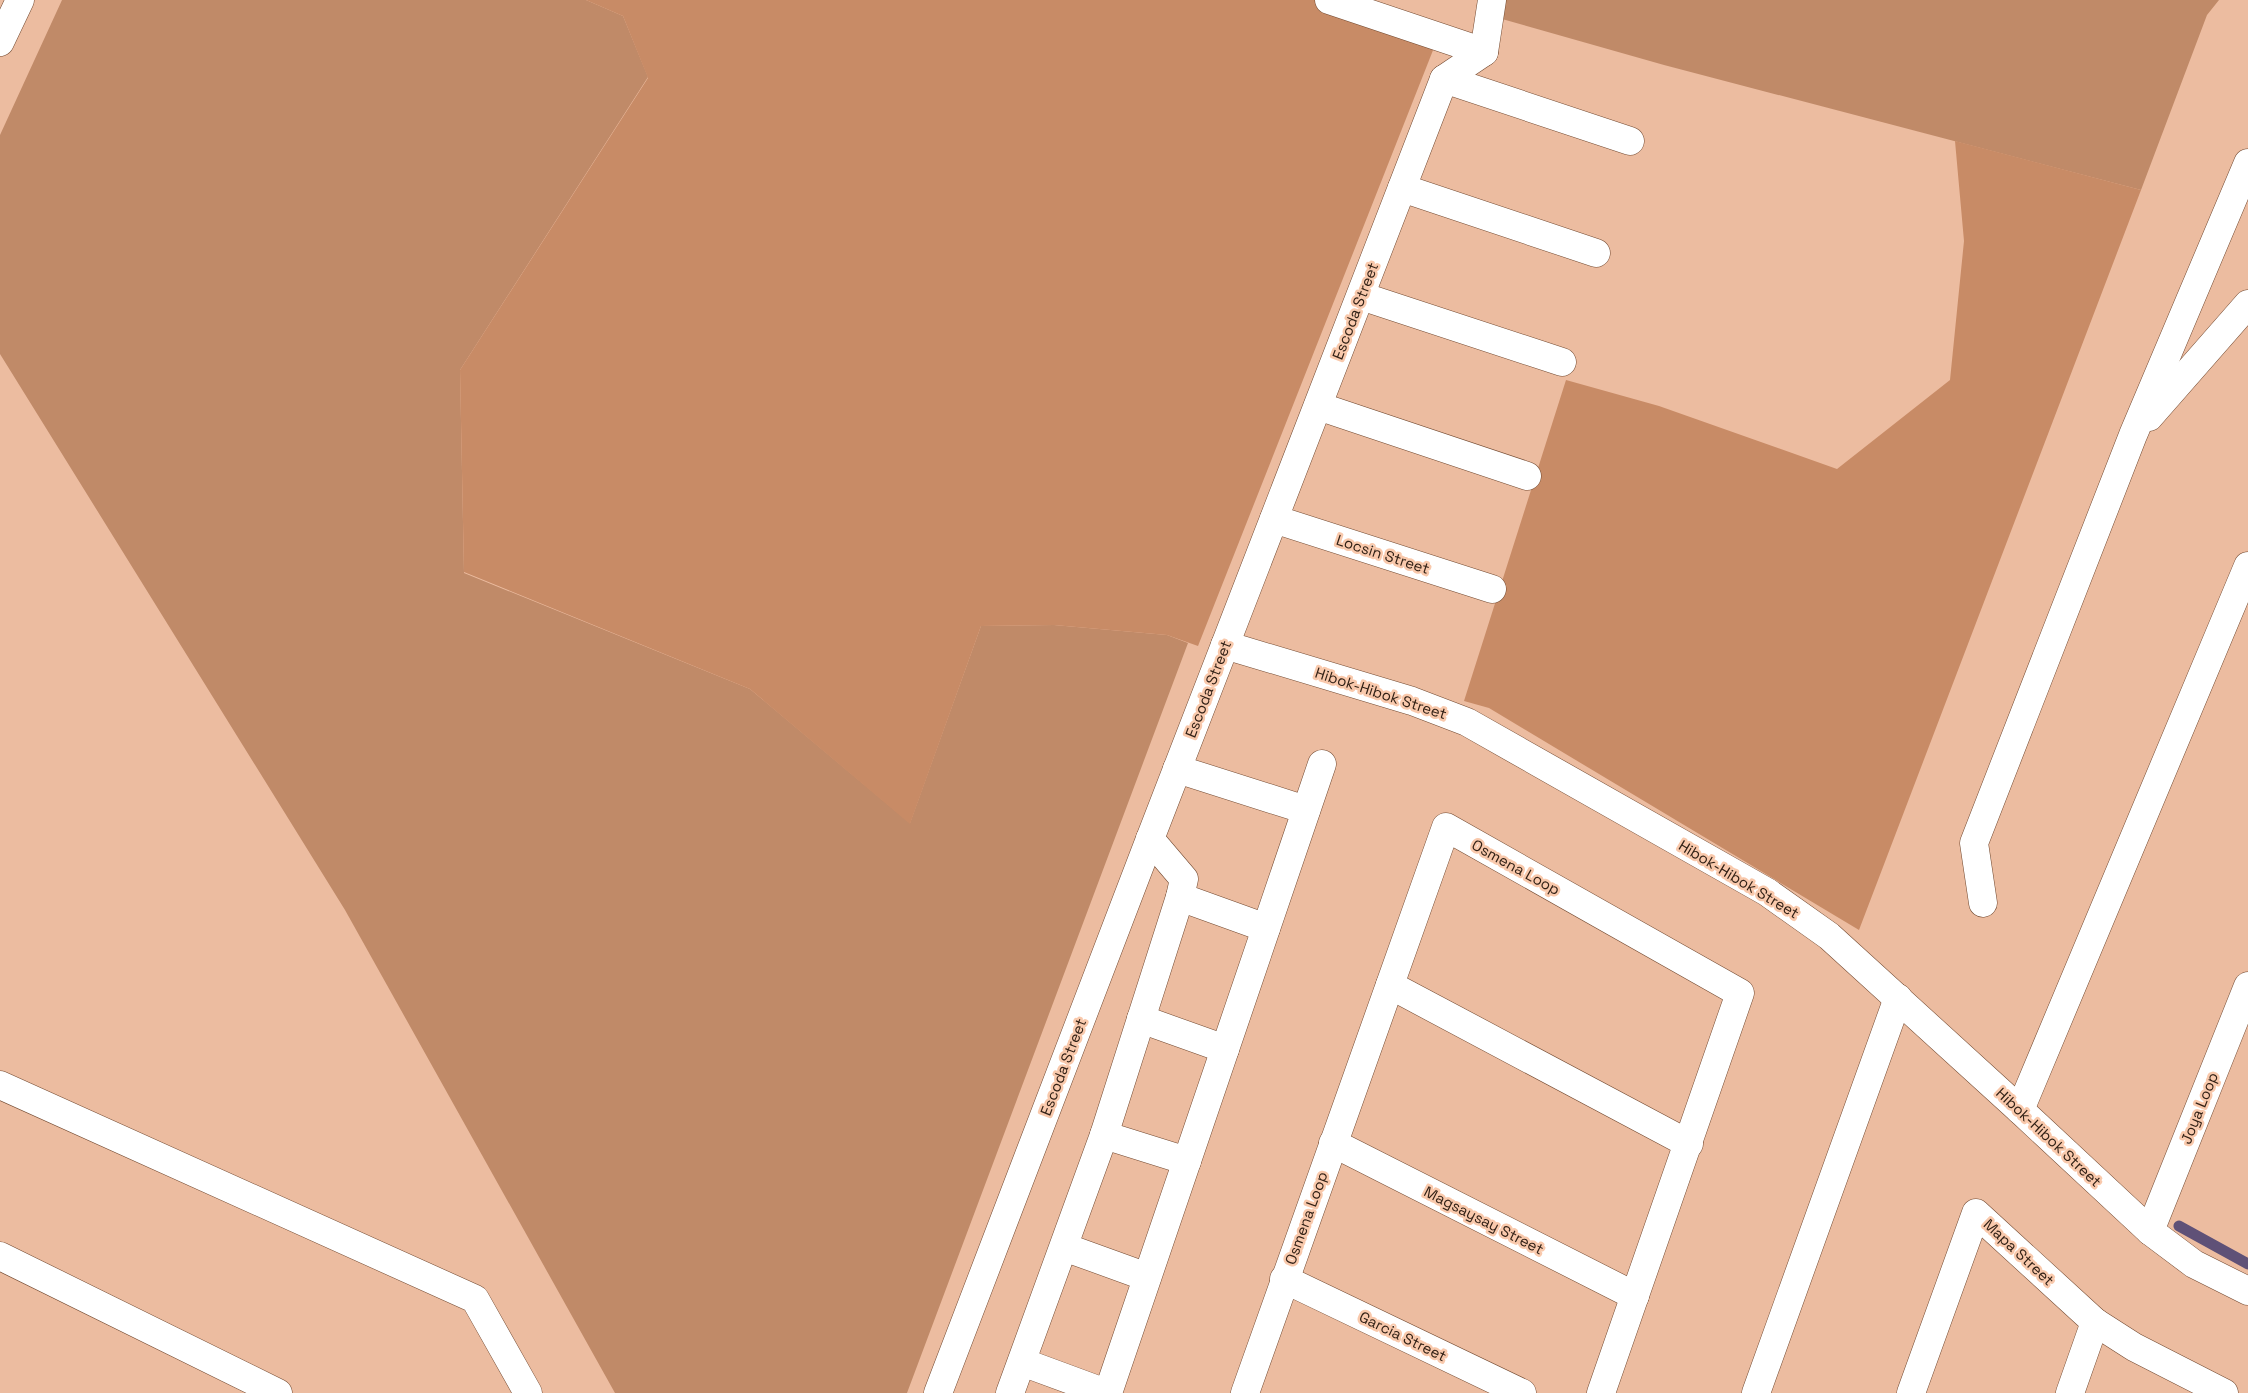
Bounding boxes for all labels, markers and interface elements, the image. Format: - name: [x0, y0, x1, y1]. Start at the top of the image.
- street label: Escoda Street: [1328, 260, 1382, 362]
- street label: Locsin Street: [1334, 530, 1432, 578]
- street label: Escoda Street: [1181, 638, 1235, 740]
- street label: Hibok-Hibok Street: [1313, 663, 1449, 723]
- street label: Osmena Loop: [1469, 835, 1563, 899]
- street label: Hibok-Hibok Street: [1675, 836, 1803, 922]
- street label: Escoda Street: [1036, 1016, 1090, 1118]
- street label: Joya Loop: [2176, 1069, 2222, 1147]
- street label: Hibok-Hibok Street: [1992, 1083, 2106, 1191]
- street label: Osmena Loop: [1280, 1169, 1332, 1267]
- street label: Magsaysay Street: [1421, 1182, 1547, 1258]
- street label: Mapa Street: [1980, 1215, 2058, 1290]
- street label: Garcia Street: [1356, 1307, 1450, 1365]

